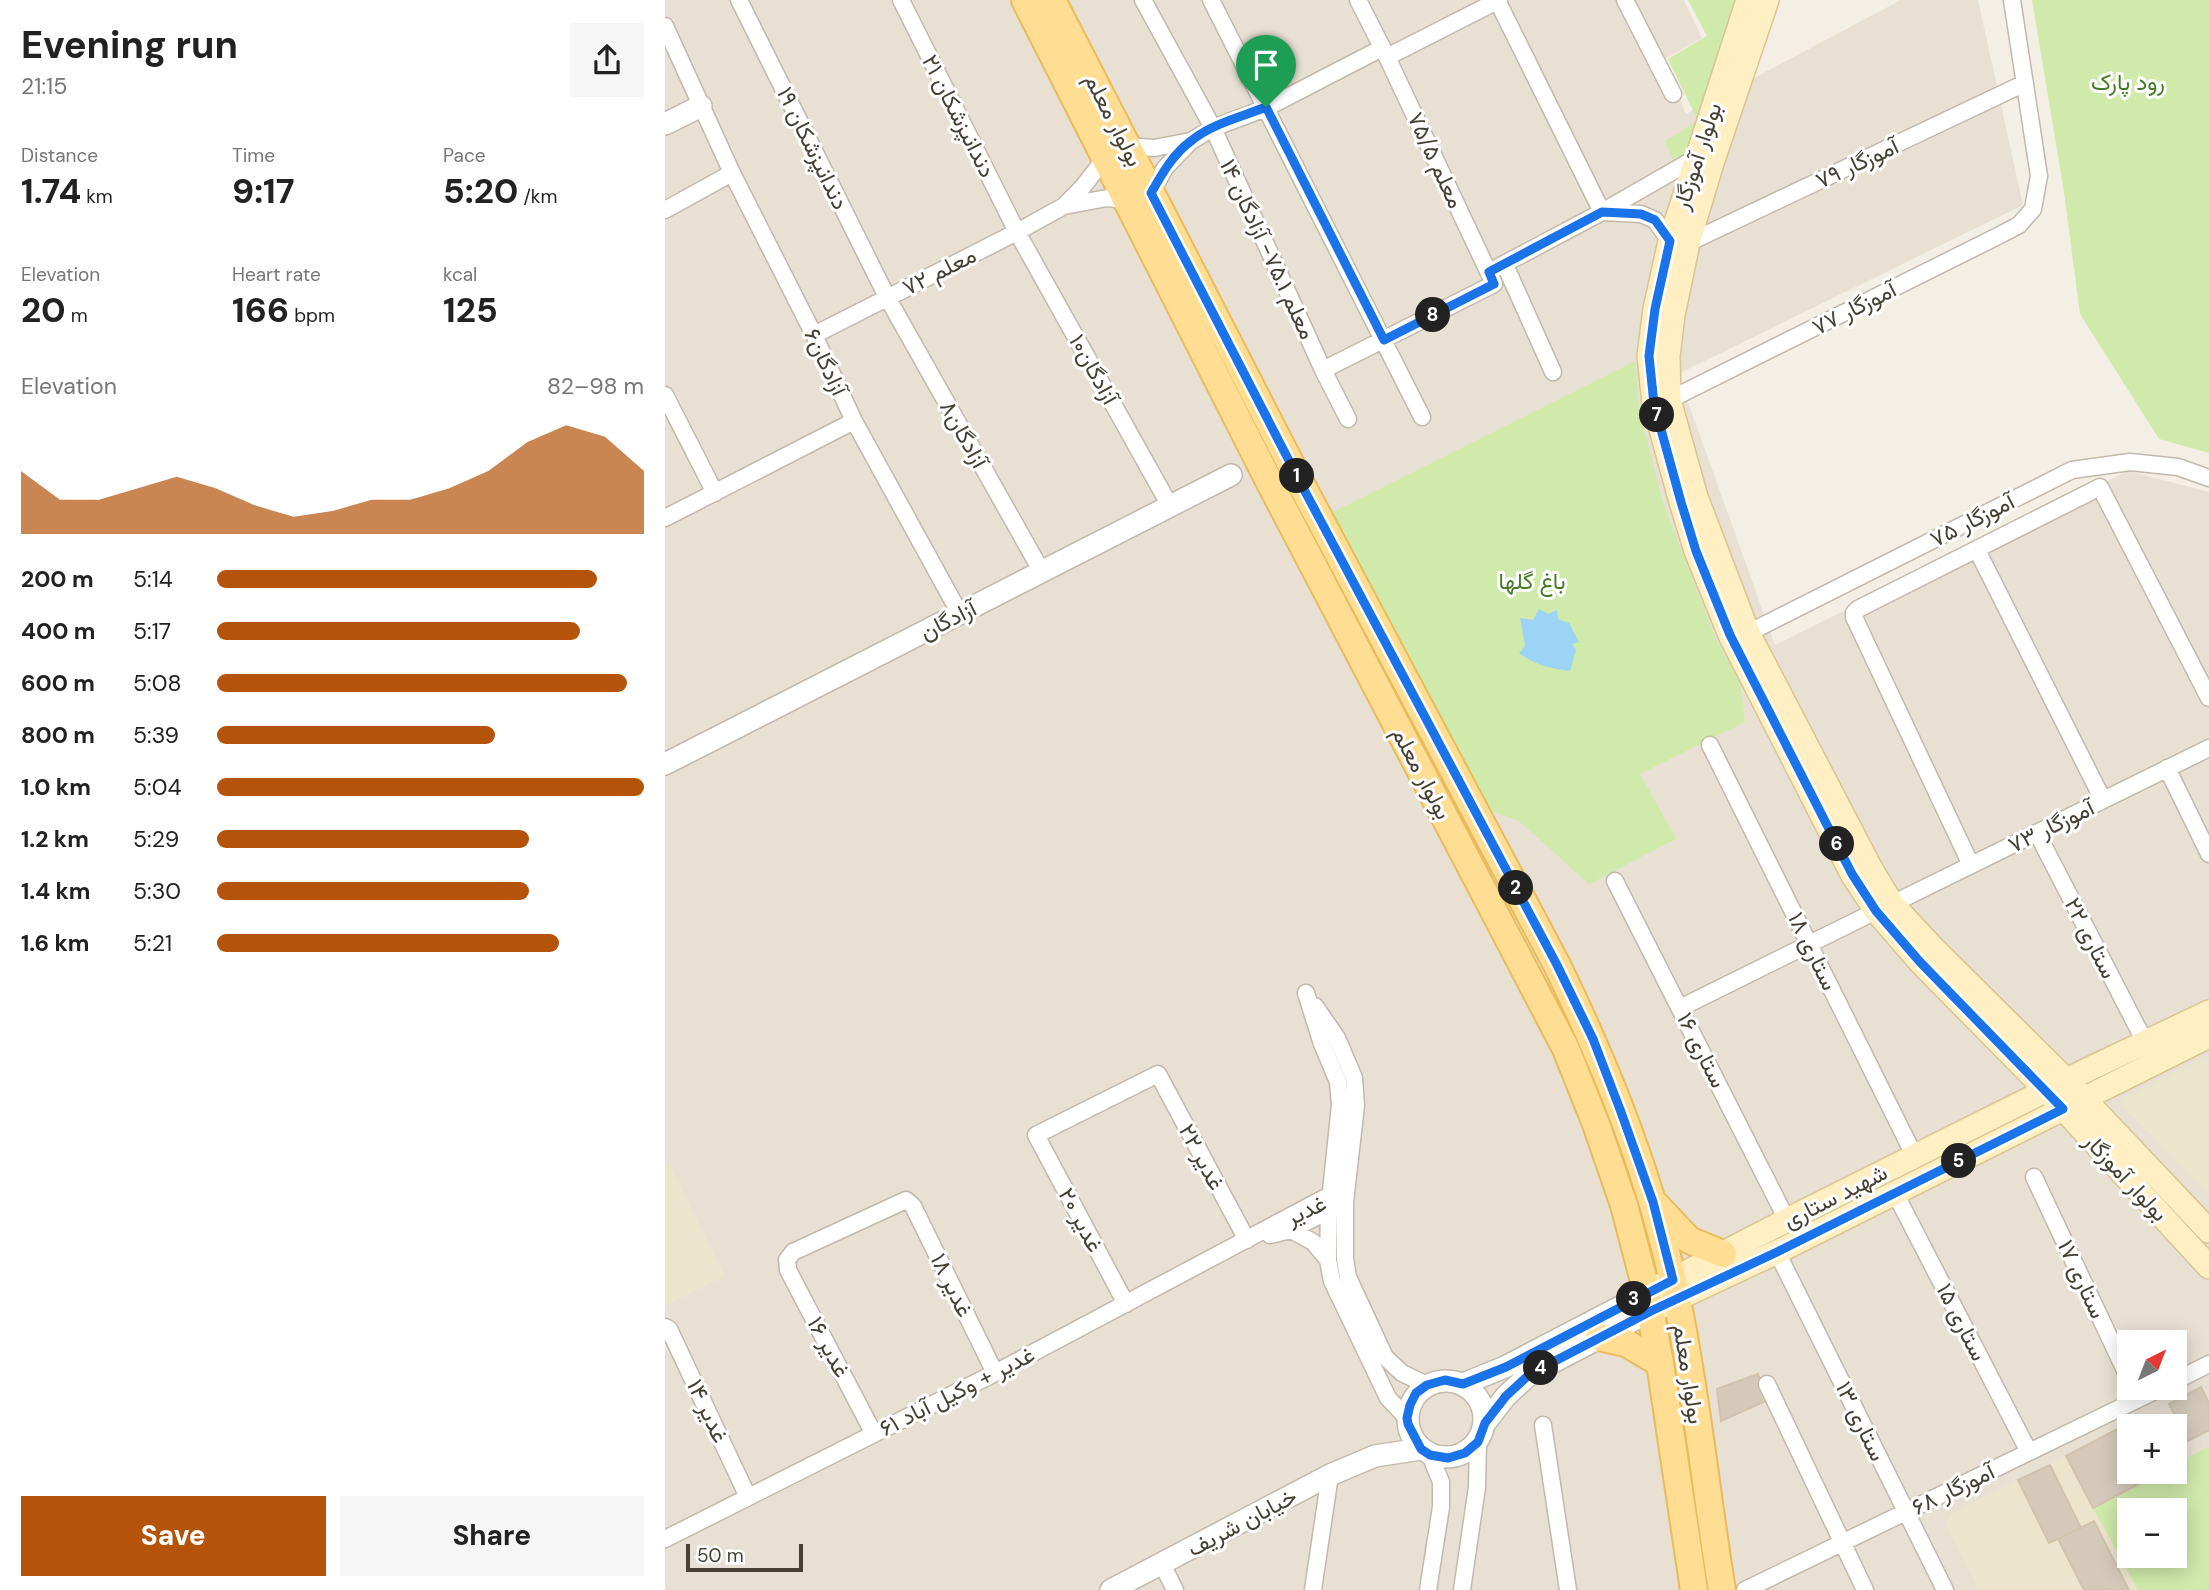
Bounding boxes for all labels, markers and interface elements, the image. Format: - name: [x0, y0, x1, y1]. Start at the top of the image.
- text: Evening run: [21, 20, 238, 70]
- button: share: [570, 23, 644, 97]
- pin: [1236, 35, 1296, 107]
- icon: arrive: [1247, 46, 1285, 84]
- street label: دندانپزشکان ۲۱: [914, 49, 1003, 183]
- park label: رود پارک: [2091, 67, 2165, 98]
- street label: بولوار معلم: [1078, 68, 1150, 172]
- text: 21:15: [21, 71, 67, 101]
- street label: دندانپزشکان ۱۹: [769, 82, 856, 215]
- street label: بولوار آموزگار: [1665, 99, 1728, 214]
- street label: معلم ۷۵/۵: [1401, 107, 1471, 213]
- street label: ۷۹ آموزگار: [1811, 130, 1905, 195]
- text: Distance: [21, 143, 98, 168]
- text: Time: [232, 143, 275, 168]
- text: Pace: [443, 143, 486, 168]
- street label: معلم ۷۵.۱- آزادگان ۱۴: [1213, 154, 1323, 344]
- text: 1.74: [21, 168, 81, 214]
- text: 9:17: [232, 168, 295, 214]
- text: 5:20: [443, 168, 518, 214]
- text: km: [81, 184, 113, 209]
- text: /km: [518, 184, 557, 209]
- street label: معلم ۷۲: [897, 240, 981, 302]
- text: Elevation: [21, 262, 100, 287]
- text: Heart rate: [232, 262, 321, 287]
- text: kcal: [443, 262, 477, 287]
- street label: ۷۷ آموزگار: [1807, 273, 1903, 342]
- text: 20: [21, 287, 66, 333]
- text: 166: [232, 287, 289, 333]
- text: 125: [443, 287, 498, 333]
- pin: 8: [1415, 298, 1451, 332]
- text: 8: [1426, 302, 1439, 327]
- text: m: [66, 303, 88, 328]
- text: bpm: [289, 303, 335, 328]
- street label: آزادگان۶: [797, 324, 855, 402]
- street label: آزادگان۱۰: [1062, 329, 1126, 411]
- text: Elevation: [21, 371, 117, 401]
- text: 82–98 m: [547, 371, 644, 401]
- street label: آزادگان۸: [933, 395, 996, 475]
- pin: 7: [1639, 398, 1675, 432]
- text: 7: [1651, 402, 1662, 427]
- pin: 1: [1279, 458, 1315, 494]
- text: 1: [1293, 463, 1300, 488]
- street label: آموزگار ۷۵: [1925, 485, 2021, 554]
- text: 200 m: [21, 564, 94, 594]
- text: 5:14: [133, 564, 173, 594]
- park label: باغ گلها: [1498, 566, 1566, 597]
- street label: آزادگان: [915, 592, 983, 647]
- text: 400 m: [21, 616, 95, 646]
- text: 5:17: [133, 616, 171, 646]
- text: 600 m: [21, 668, 95, 698]
- text: 5:08: [133, 668, 181, 698]
- text: 800 m: [21, 720, 95, 750]
- text: 5:39: [133, 720, 179, 750]
- street label: بولوار معلم: [1385, 722, 1459, 824]
- text: 1.0 km: [21, 772, 91, 802]
- text: 5:04: [133, 772, 181, 802]
- street label: ۷۳ آموزگار: [2003, 792, 2101, 860]
- text: 1.2 km: [21, 824, 89, 854]
- text: 5:29: [133, 824, 179, 854]
- pin: 6: [1819, 826, 1855, 862]
- text: 6: [1830, 831, 1843, 856]
- pin: 2: [1499, 870, 1533, 906]
- text: 2: [1510, 875, 1521, 900]
- text: 1.4 km: [21, 876, 90, 906]
- text: 5:30: [133, 876, 181, 906]
- street label: ستاری ۲۲: [2058, 892, 2124, 984]
- street label: ستاری ۱۸: [1781, 907, 1845, 995]
- text: 1.6 km: [21, 928, 89, 958]
- text: 5:21: [133, 928, 172, 958]
- street label: ستاری ۱۶: [1670, 1007, 1734, 1093]
- street label: غدیر ۲۲: [1172, 1118, 1232, 1196]
- street label: بولوار آموزگار: [2077, 1125, 2175, 1228]
- pin: 5: [1941, 1144, 1977, 1178]
- text: 5: [1953, 1148, 1964, 1173]
- street label: شهید ستاری: [1778, 1157, 1892, 1235]
- street label: غدیر ۲۰: [1052, 1183, 1110, 1257]
- street label: غدیر: [1280, 1188, 1331, 1233]
- street label: ستاری ۱۷: [2051, 1235, 2113, 1323]
- street label: غدیر ۱۸: [924, 1248, 980, 1322]
- street label: ستاری ۱۵: [1930, 1278, 1994, 1366]
- pin: 3: [1616, 1282, 1651, 1316]
- text: 3: [1628, 1286, 1639, 1311]
- street label: غدیر ۱۶: [800, 1311, 858, 1383]
- street label: بولوار معلم: [1666, 1322, 1712, 1426]
- north arrow: [2117, 1330, 2187, 1400]
- map controls: [2117, 1330, 2187, 1568]
- street label: غدیر + وکیل آباد ۶۱: [874, 1339, 1040, 1443]
- pin: 4: [1523, 1350, 1559, 1386]
- text: 4: [1534, 1355, 1547, 1380]
- street label: غدیر ۱۴: [680, 1374, 736, 1448]
- street label: ستاری ۱۳: [1829, 1376, 1893, 1466]
- button: +: [2117, 1414, 2187, 1484]
- street label: آموزگار ۶۸: [1907, 1455, 2001, 1522]
- street label: خیابان شریف: [1182, 1481, 1302, 1563]
- button: Save: [21, 1496, 326, 1576]
- button: Share: [340, 1496, 644, 1576]
- button: −: [2117, 1498, 2187, 1568]
- scale bar: [686, 1541, 803, 1573]
- text: 50 m: [697, 1543, 744, 1568]

